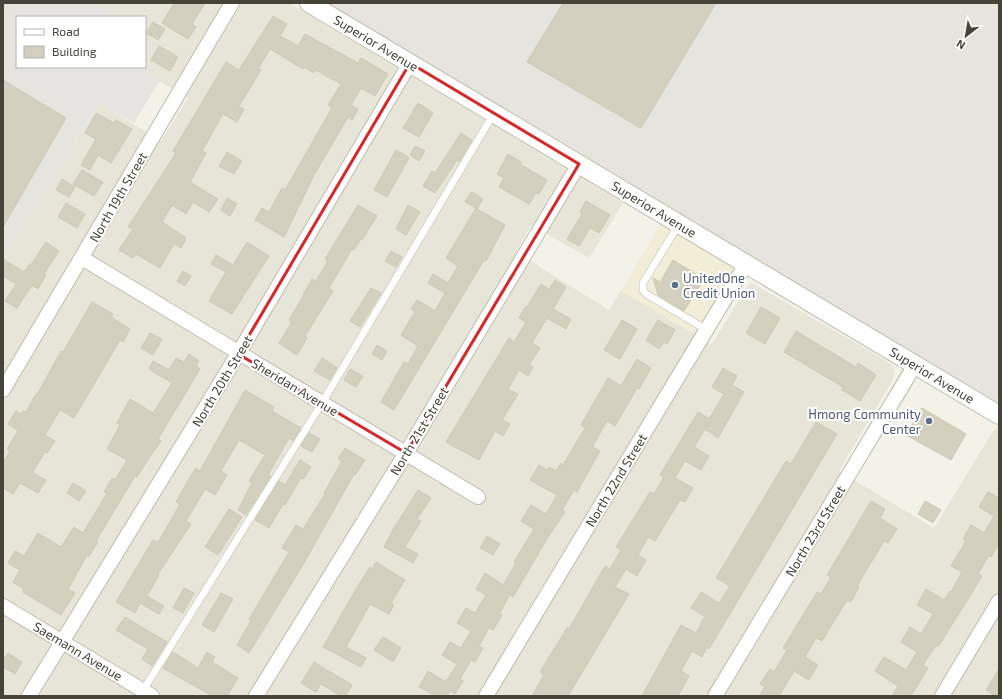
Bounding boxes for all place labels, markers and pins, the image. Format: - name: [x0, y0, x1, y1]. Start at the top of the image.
- place label: UnitedOne Credit Union: [683, 270, 755, 301]
- marker: UnitedOne Credit Union: [670, 280, 680, 290]
- place label: Hmong Community Center: [808, 406, 921, 437]
- marker: Hmong Community Center: [924, 416, 934, 426]

